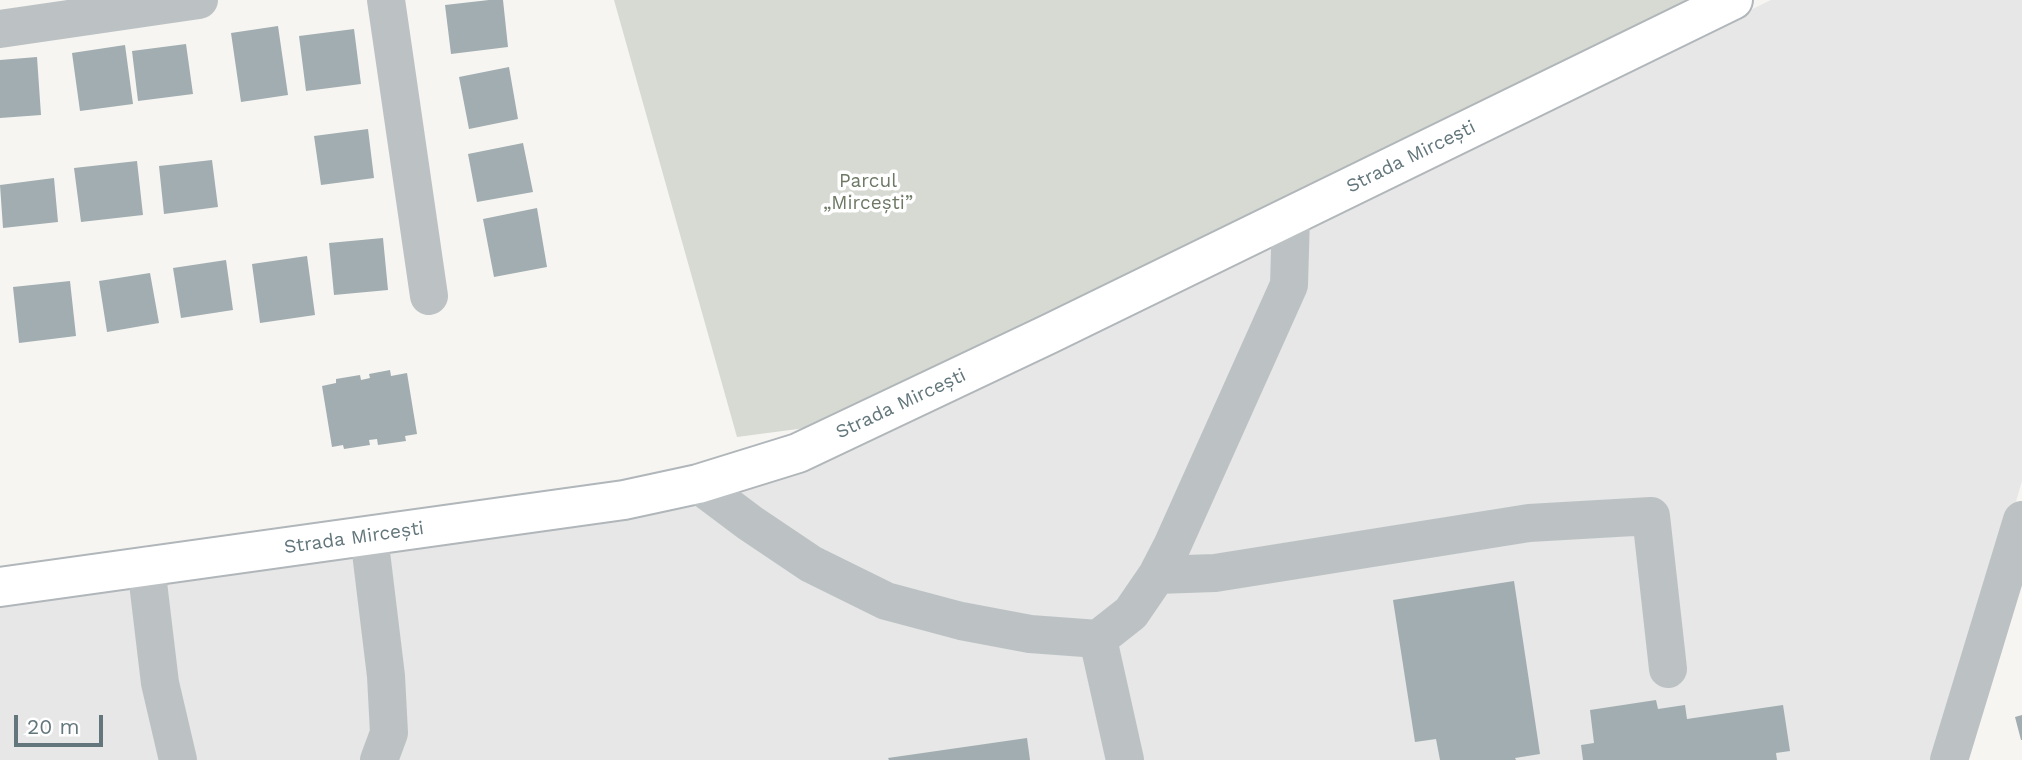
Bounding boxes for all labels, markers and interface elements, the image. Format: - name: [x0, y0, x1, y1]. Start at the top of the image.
- street label: Strada Mircești: [1343, 116, 1479, 198]
- park label: Parcul „Mircești”: [823, 170, 913, 214]
- street label: Strada Mircești: [832, 364, 970, 444]
- street label: Strada Mircești: [283, 517, 425, 559]
- scale bar: [18, 700, 107, 744]
- text: 20 m: [27, 714, 79, 739]

